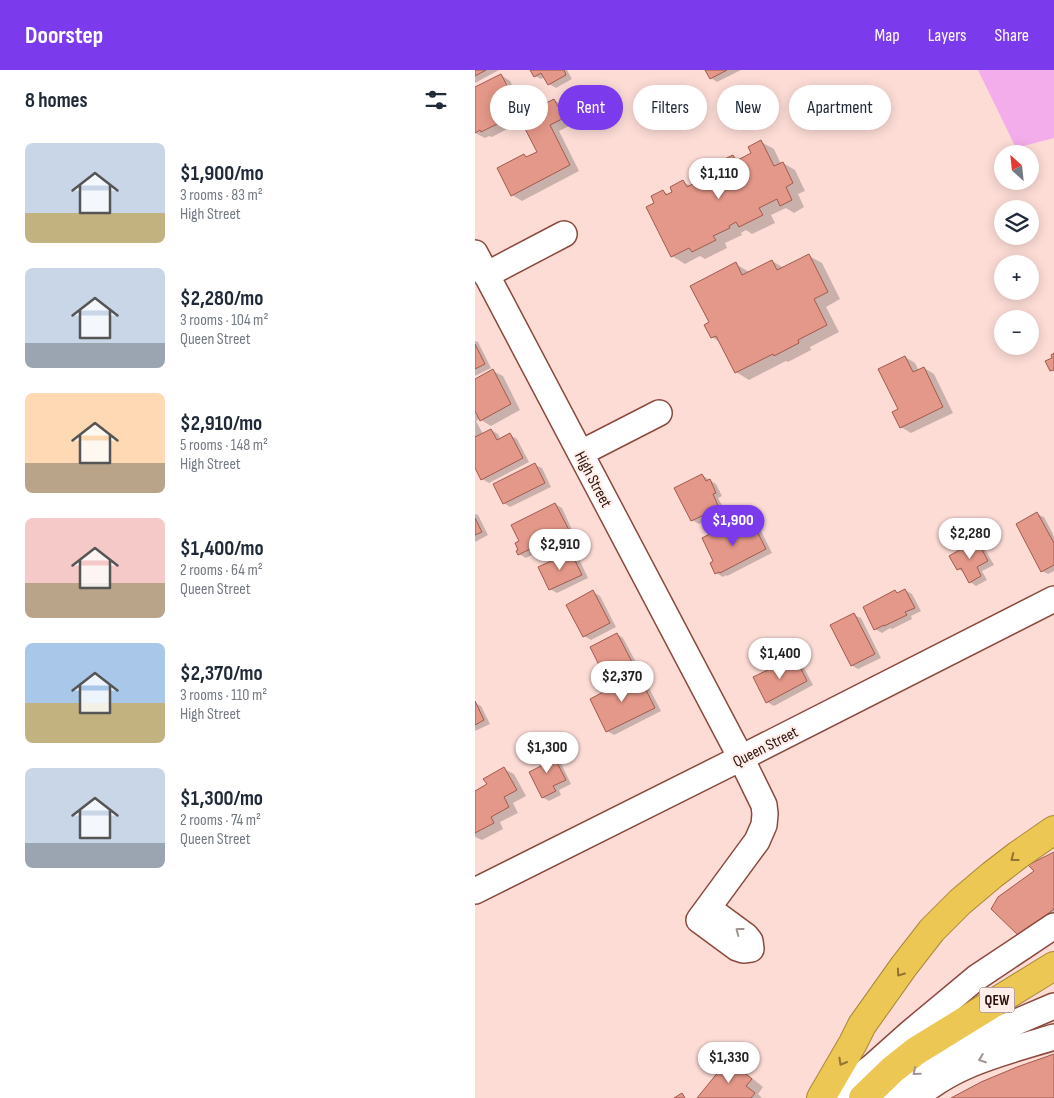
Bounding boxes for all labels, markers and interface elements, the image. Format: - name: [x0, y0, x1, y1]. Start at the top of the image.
- text: Doorstep: [25, 21, 103, 50]
- text: Map: [875, 25, 900, 46]
- text: Layers: [928, 25, 967, 46]
- text: Share: [995, 25, 1029, 46]
- chip: Buy: [490, 85, 548, 130]
- chip: Rent: [558, 85, 623, 130]
- chip: Filters: [633, 85, 707, 130]
- chip: New: [717, 85, 779, 130]
- chip: Apartment: [789, 85, 891, 130]
- icon: filters: [422, 86, 450, 114]
- text: 8 homes: [25, 88, 88, 113]
- north arrow: [994, 145, 1039, 190]
- map controls: [994, 145, 1039, 355]
- pin: $1,110: [678, 158, 760, 200]
- text: $1,900/mo: [180, 161, 264, 186]
- icon: home: [65, 163, 125, 223]
- text: $1,110: [700, 164, 738, 183]
- text: 3 rooms · 83 m²: [180, 186, 263, 205]
- button: layers: [994, 200, 1039, 245]
- text: High Street: [180, 205, 241, 224]
- button: +: [994, 255, 1039, 300]
- text: $2,280/mo: [180, 286, 263, 311]
- icon: home: [65, 288, 125, 348]
- button: −: [994, 310, 1039, 355]
- text: 3 rooms · 104 m²: [180, 311, 268, 330]
- text: Queen Street: [180, 330, 251, 349]
- text: $2,910/mo: [180, 411, 262, 436]
- icon: home: [65, 413, 125, 473]
- text: 5 rooms · 148 m²: [180, 436, 268, 455]
- street label: High Street: [570, 448, 615, 511]
- text: High Street: [180, 455, 241, 474]
- pin: $1,900: [692, 504, 774, 547]
- text: $1,900: [712, 511, 754, 530]
- pin: $2,280: [929, 518, 1011, 560]
- text: $2,280: [949, 524, 991, 543]
- pin: $2,910: [519, 528, 601, 571]
- text: $2,910: [540, 535, 580, 554]
- text: $1,400/mo: [180, 536, 264, 561]
- icon: home: [65, 538, 125, 598]
- text: 2 rooms · 64 m²: [180, 561, 263, 580]
- text: Queen Street: [180, 580, 251, 599]
- pin: $1,400: [739, 638, 821, 680]
- text: $1,400: [759, 644, 801, 663]
- pin: $2,370: [581, 660, 663, 703]
- text: $2,370/mo: [180, 661, 263, 686]
- icon: home: [65, 663, 125, 723]
- text: $2,370: [602, 667, 642, 686]
- text: 3 rooms · 110 m²: [180, 686, 267, 705]
- text: High Street: [180, 705, 241, 724]
- street label: Queen Street: [730, 723, 802, 772]
- pin: $1,300: [506, 732, 588, 774]
- text: $1,300: [527, 738, 567, 757]
- text: $1,300/mo: [180, 786, 263, 811]
- icon: home: [65, 788, 125, 848]
- text: 2 rooms · 74 m²: [180, 811, 261, 830]
- text: Queen Street: [180, 830, 251, 849]
- one-way arrow: [1011, 852, 1020, 860]
- one-way arrow: [735, 928, 745, 937]
- one-way arrow: [897, 967, 906, 976]
- road number: QEW: [979, 988, 1015, 1012]
- pin: $1,330: [688, 1042, 770, 1084]
- text: $1,330: [709, 1048, 749, 1067]
- one-way arrow: [979, 1054, 987, 1064]
- one-way arrow: [839, 1057, 849, 1066]
- one-way arrow: [913, 1067, 922, 1075]

